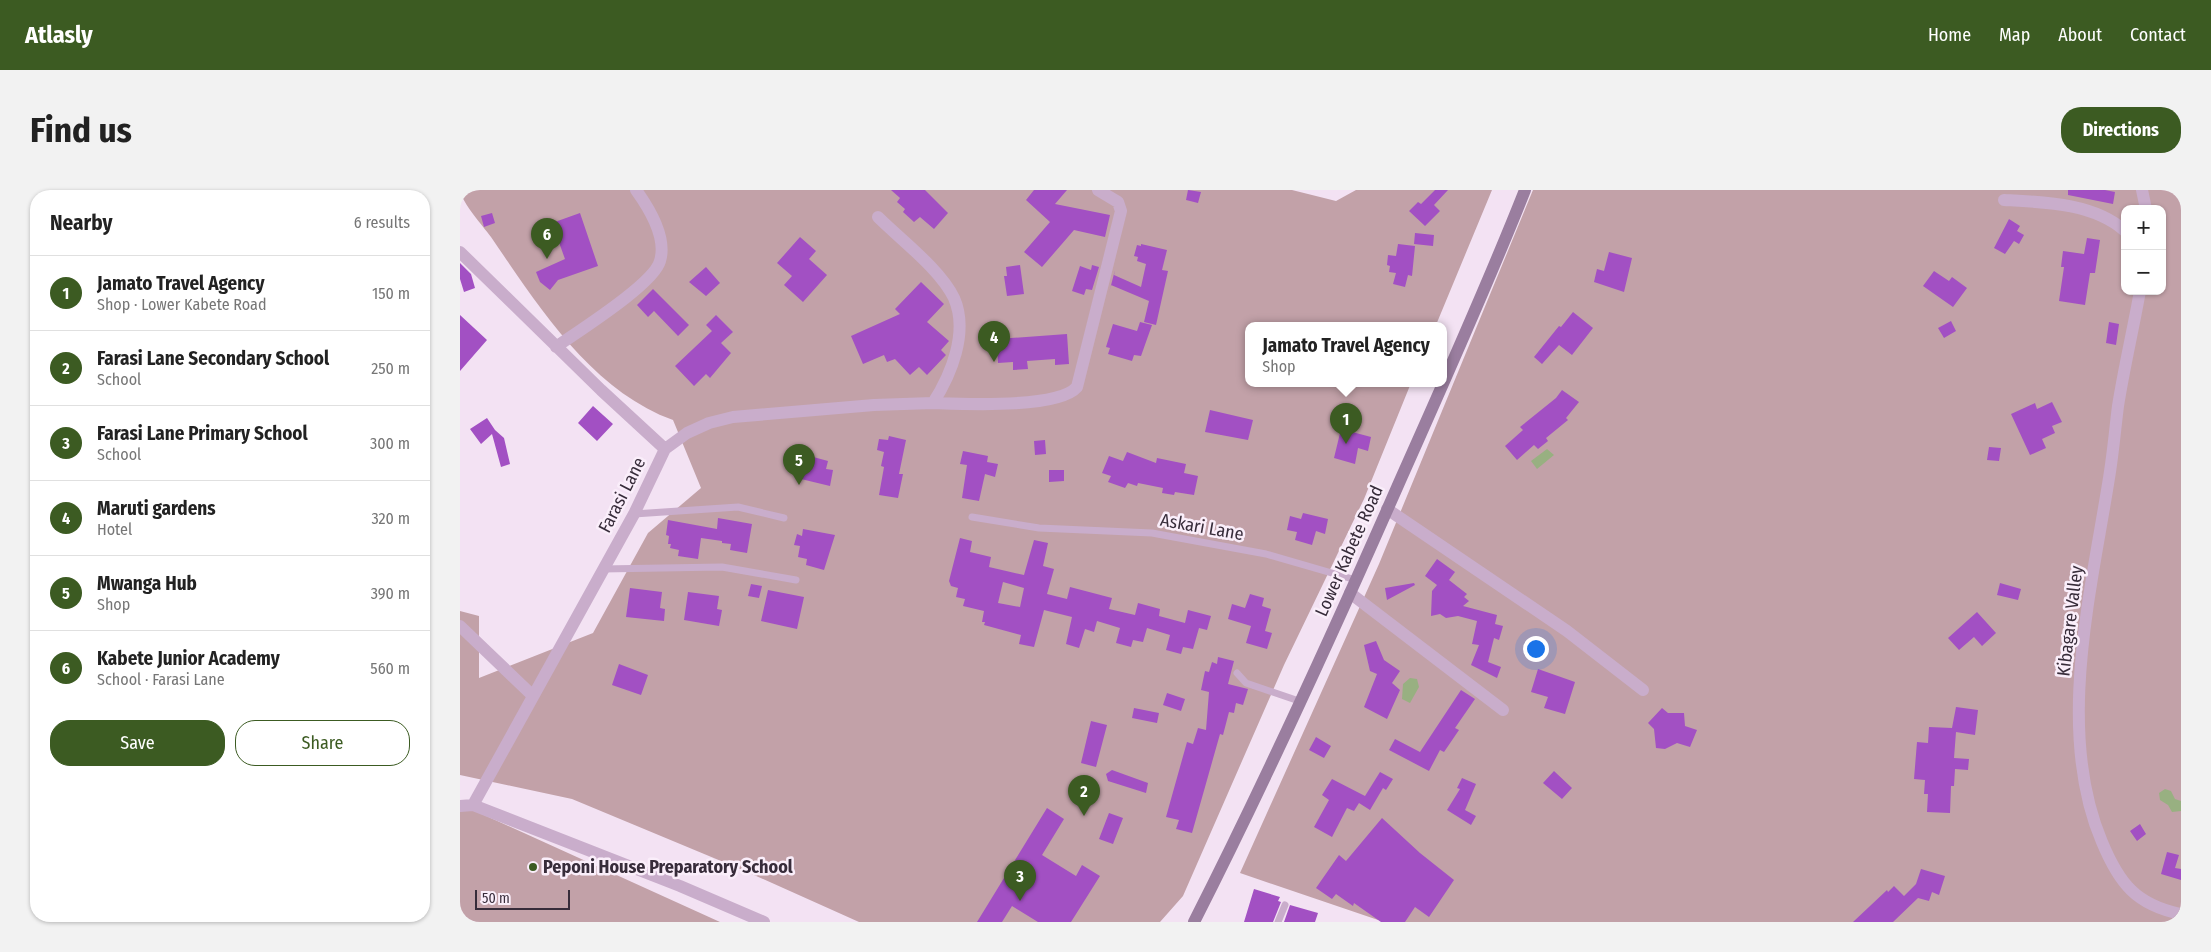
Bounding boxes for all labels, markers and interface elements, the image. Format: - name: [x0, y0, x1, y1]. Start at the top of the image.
- text: Atlasly: [25, 21, 93, 49]
- text: Home: [1928, 24, 1971, 46]
- text: Map: [1999, 24, 2030, 46]
- text: About: [2058, 24, 2102, 46]
- text: Contact: [2130, 24, 2186, 46]
- button: Directions: [2061, 107, 2181, 153]
- text: Find us: [30, 109, 132, 151]
- map controls: [2121, 205, 2166, 295]
- button: +: [2121, 205, 2166, 250]
- text: Nearby: [50, 210, 112, 236]
- text: 6 results: [354, 213, 410, 232]
- pin: 6: [531, 218, 563, 259]
- button: −: [2121, 250, 2166, 295]
- text: Jamato Travel Agency: [97, 272, 264, 295]
- text: 1: [63, 284, 69, 303]
- text: 150 m: [372, 284, 410, 303]
- text: Shop · Lower Kabete Road: [97, 295, 267, 314]
- pin: 4: [978, 321, 1010, 362]
- popup: [1245, 322, 1447, 387]
- text: Jamato Travel Agency: [1262, 334, 1430, 357]
- text: Farasi Lane Secondary School: [97, 347, 329, 370]
- text: Shop: [1262, 357, 1296, 376]
- text: 2: [62, 359, 70, 378]
- text: 250 m: [371, 359, 410, 378]
- text: School: [97, 370, 141, 389]
- pin: 1: [1330, 403, 1362, 444]
- text: Farasi Lane Primary School: [97, 422, 308, 445]
- text: 3: [62, 434, 70, 453]
- text: 300 m: [370, 434, 410, 453]
- pin: 5: [783, 444, 815, 485]
- text: School: [97, 445, 141, 464]
- street label: Farasi Lane: [594, 454, 650, 536]
- street label: Lower Kabete Road: [1310, 482, 1388, 620]
- text: Maruti gardens: [97, 497, 216, 520]
- text: 4: [62, 509, 70, 528]
- text: 320 m: [371, 509, 410, 528]
- street label: Askari Lane: [1159, 509, 1245, 545]
- text: Hotel: [97, 520, 132, 539]
- street label: Kibagare Valley: [2052, 564, 2088, 678]
- text: Mwanga Hub: [97, 572, 197, 595]
- text: 5: [62, 584, 70, 603]
- text: 390 m: [371, 584, 410, 603]
- text: Shop: [97, 595, 130, 614]
- your location: [1523, 636, 1549, 662]
- text: Kabete Junior Academy: [97, 647, 280, 670]
- text: 6: [62, 659, 70, 678]
- text: 560 m: [370, 659, 410, 678]
- text: School · Farasi Lane: [97, 670, 225, 689]
- button: Save: [50, 720, 225, 766]
- button: Share: [235, 720, 410, 766]
- pin: 2: [1068, 775, 1100, 816]
- place label: Peponi House Preparatory School: [543, 856, 793, 878]
- pin: 3: [1004, 860, 1036, 901]
- marker: Peponi House Preparatory School: [527, 861, 539, 873]
- scale bar: [475, 887, 570, 910]
- text: 50 m: [482, 890, 510, 907]

